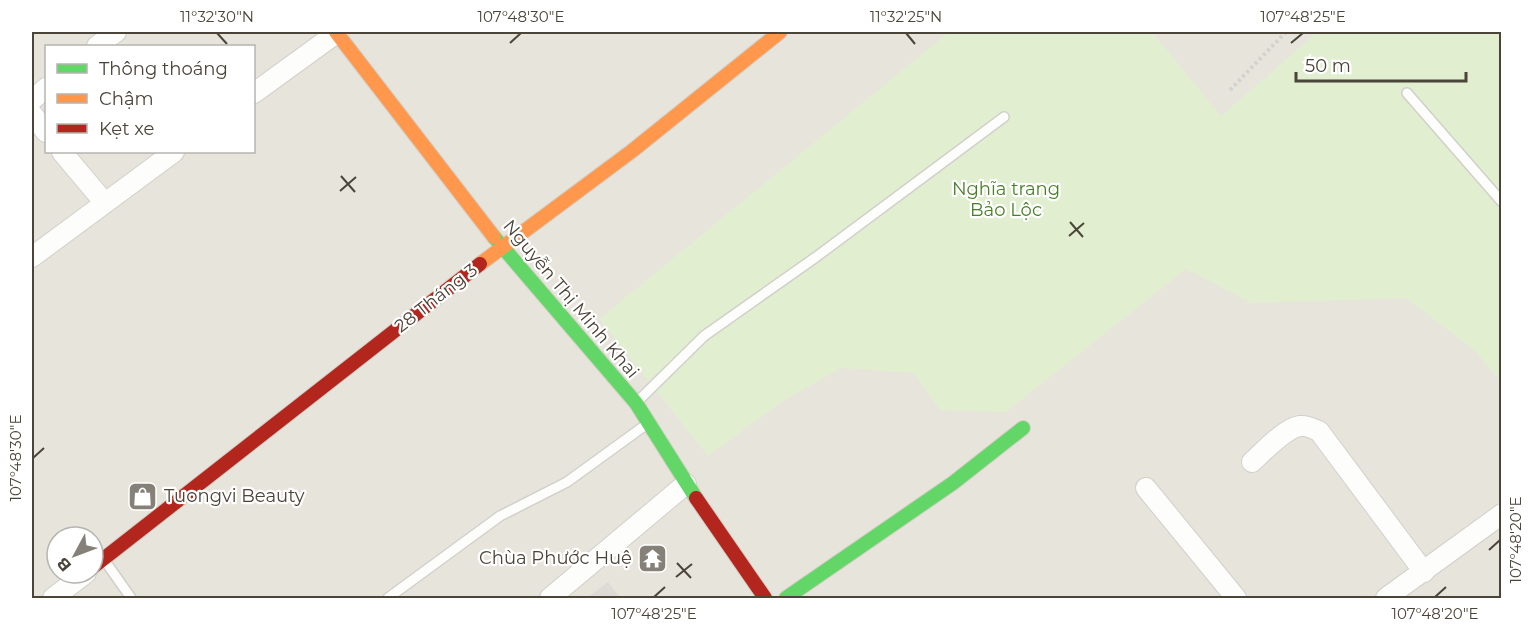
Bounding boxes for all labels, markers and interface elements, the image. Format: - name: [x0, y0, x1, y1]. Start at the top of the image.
- text: 11°32'30"N: [180, 7, 254, 26]
- text: 107°48'30"E: [478, 7, 564, 26]
- text: 11°32'25"N: [870, 7, 942, 26]
- text: 107°48'25"E: [1260, 7, 1346, 26]
- legend: [45, 45, 255, 153]
- scale bar: [1296, 45, 1466, 83]
- text: 50 m: [1305, 55, 1351, 77]
- text: Thông thoáng: [99, 58, 228, 80]
- text: Chậm: [99, 88, 154, 110]
- text: Kẹt xe: [99, 118, 155, 140]
- park label: Nghĩa trang Bảo Lộc: [952, 178, 1060, 221]
- street label: Nguyễn Thị Minh Khai: [498, 215, 644, 383]
- street label: 28 Tháng 3: [390, 259, 482, 337]
- text: 107°48'30"E: [6, 415, 25, 501]
- shop icon: Tuongvi Beauty: [127, 480, 159, 512]
- place label: Tuongvi Beauty: [164, 485, 305, 507]
- text: 107°48'20"E: [1506, 496, 1525, 584]
- north arrow: [45, 525, 105, 585]
- temple icon: Chùa Phước Huệ: [637, 542, 669, 574]
- place label: Chùa Phước Huệ: [479, 547, 632, 569]
- text: B: [53, 554, 75, 575]
- text: 107°48'25"E: [611, 604, 697, 623]
- text: 107°48'20"E: [1391, 604, 1479, 623]

